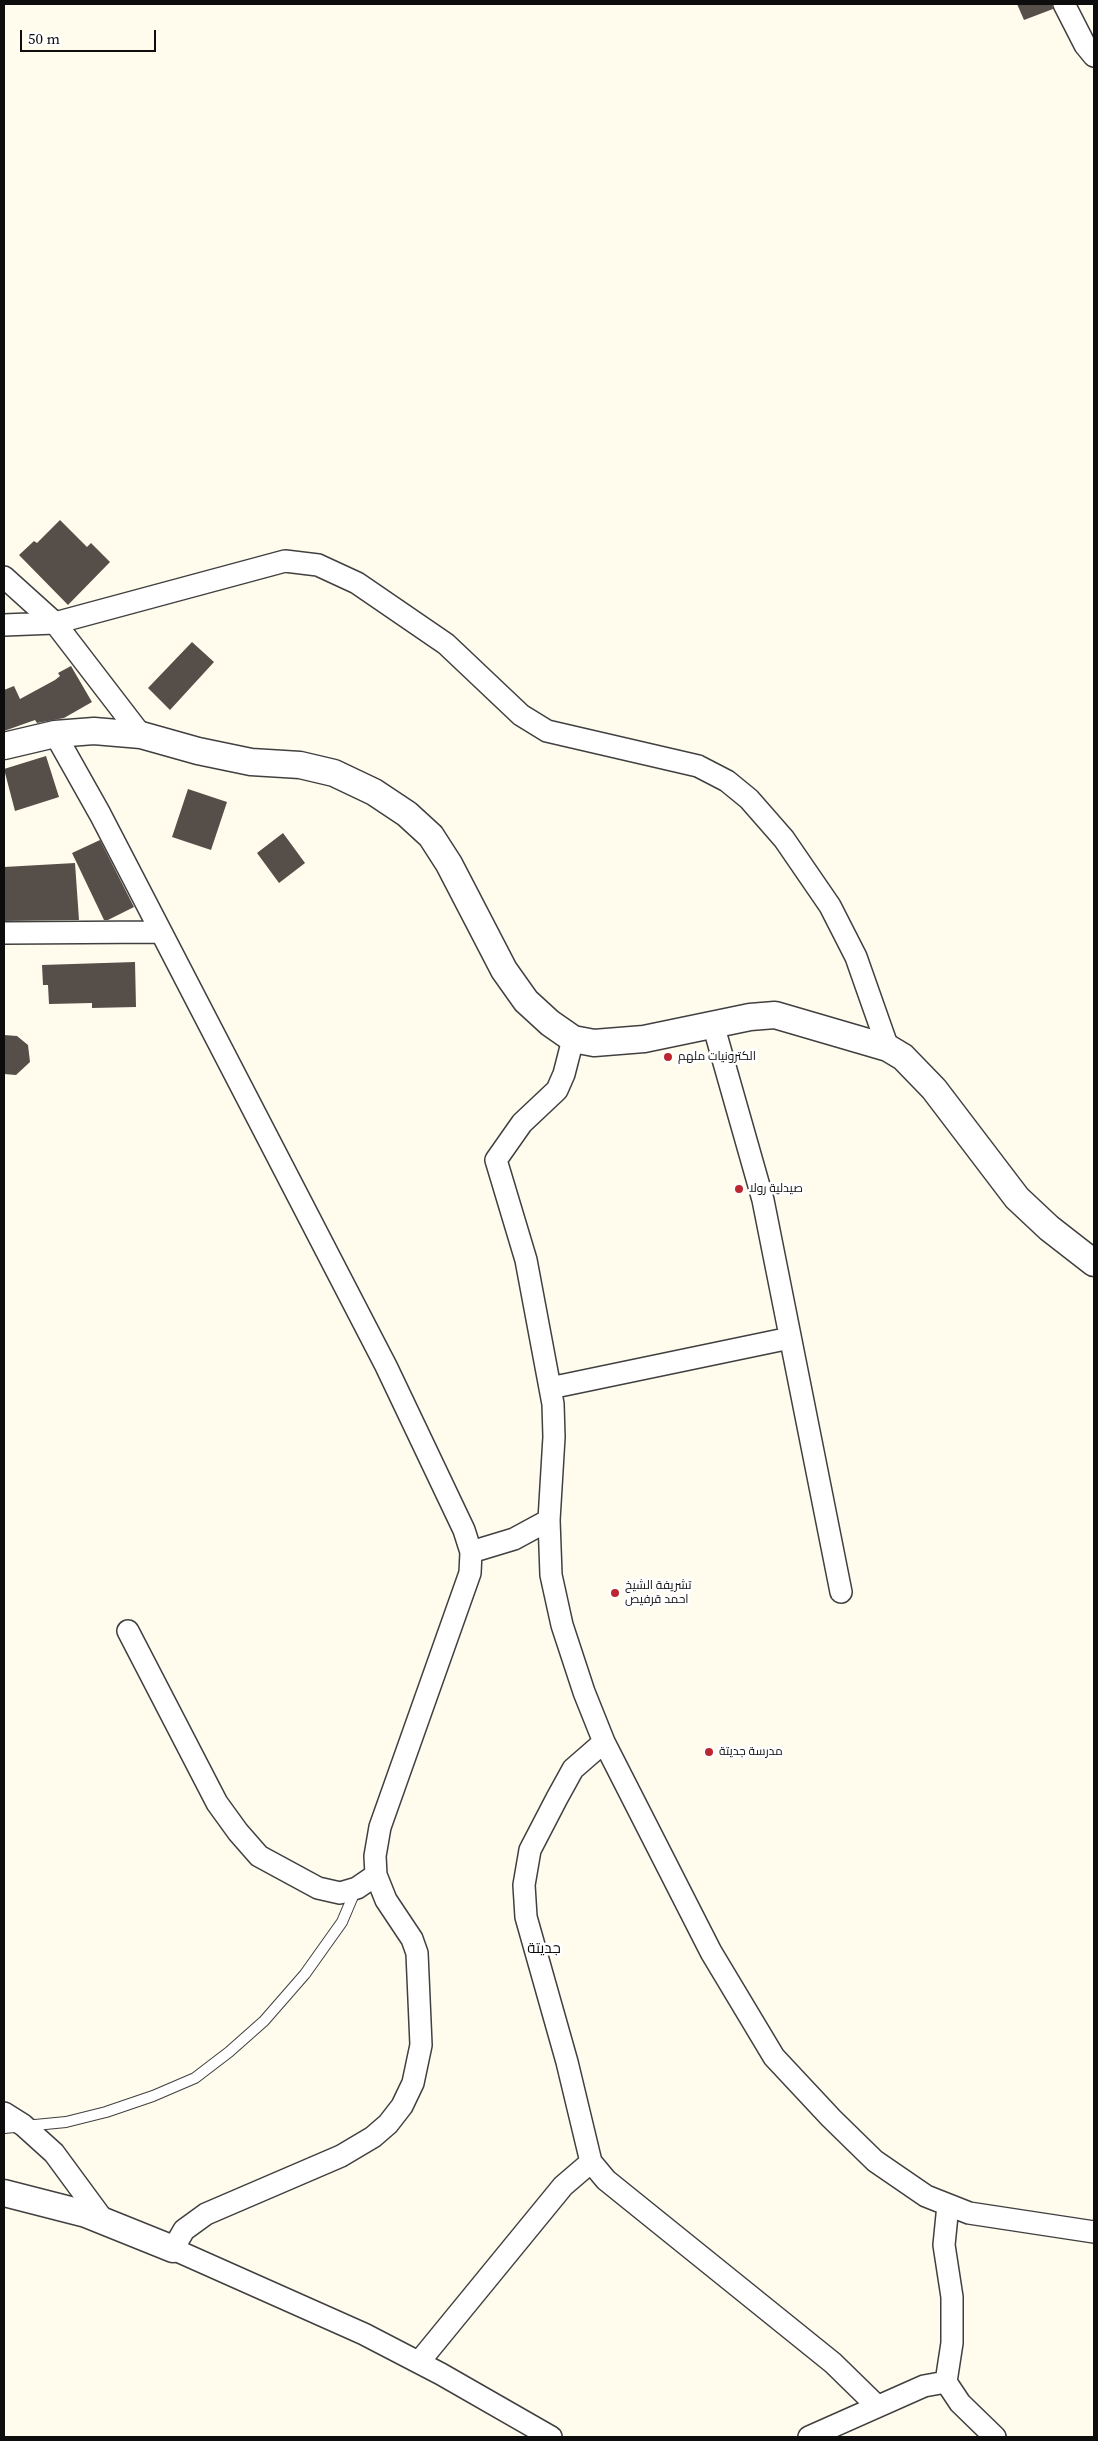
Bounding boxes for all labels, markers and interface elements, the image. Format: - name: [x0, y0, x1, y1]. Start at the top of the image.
- scale bar: [22, 20, 159, 52]
- text: 50 m: [28, 28, 60, 49]
- place label: الكترونيات ملهم: [678, 1050, 756, 1064]
- marker: الكترونيات ملهم: [662, 1051, 674, 1063]
- place label: صيدلية رولا: [749, 1182, 803, 1196]
- marker: صيدلية رولا: [733, 1183, 745, 1195]
- place label: تشريفة الشيخ احمد قرفيص: [625, 1579, 691, 1607]
- marker: تشريفة الشيخ احمد قرفيص: [609, 1587, 621, 1599]
- place label: مدرسة جديتة: [719, 1745, 783, 1759]
- marker: مدرسة جديتة: [703, 1746, 715, 1758]
- district label: جديتة: [527, 1940, 561, 1958]

